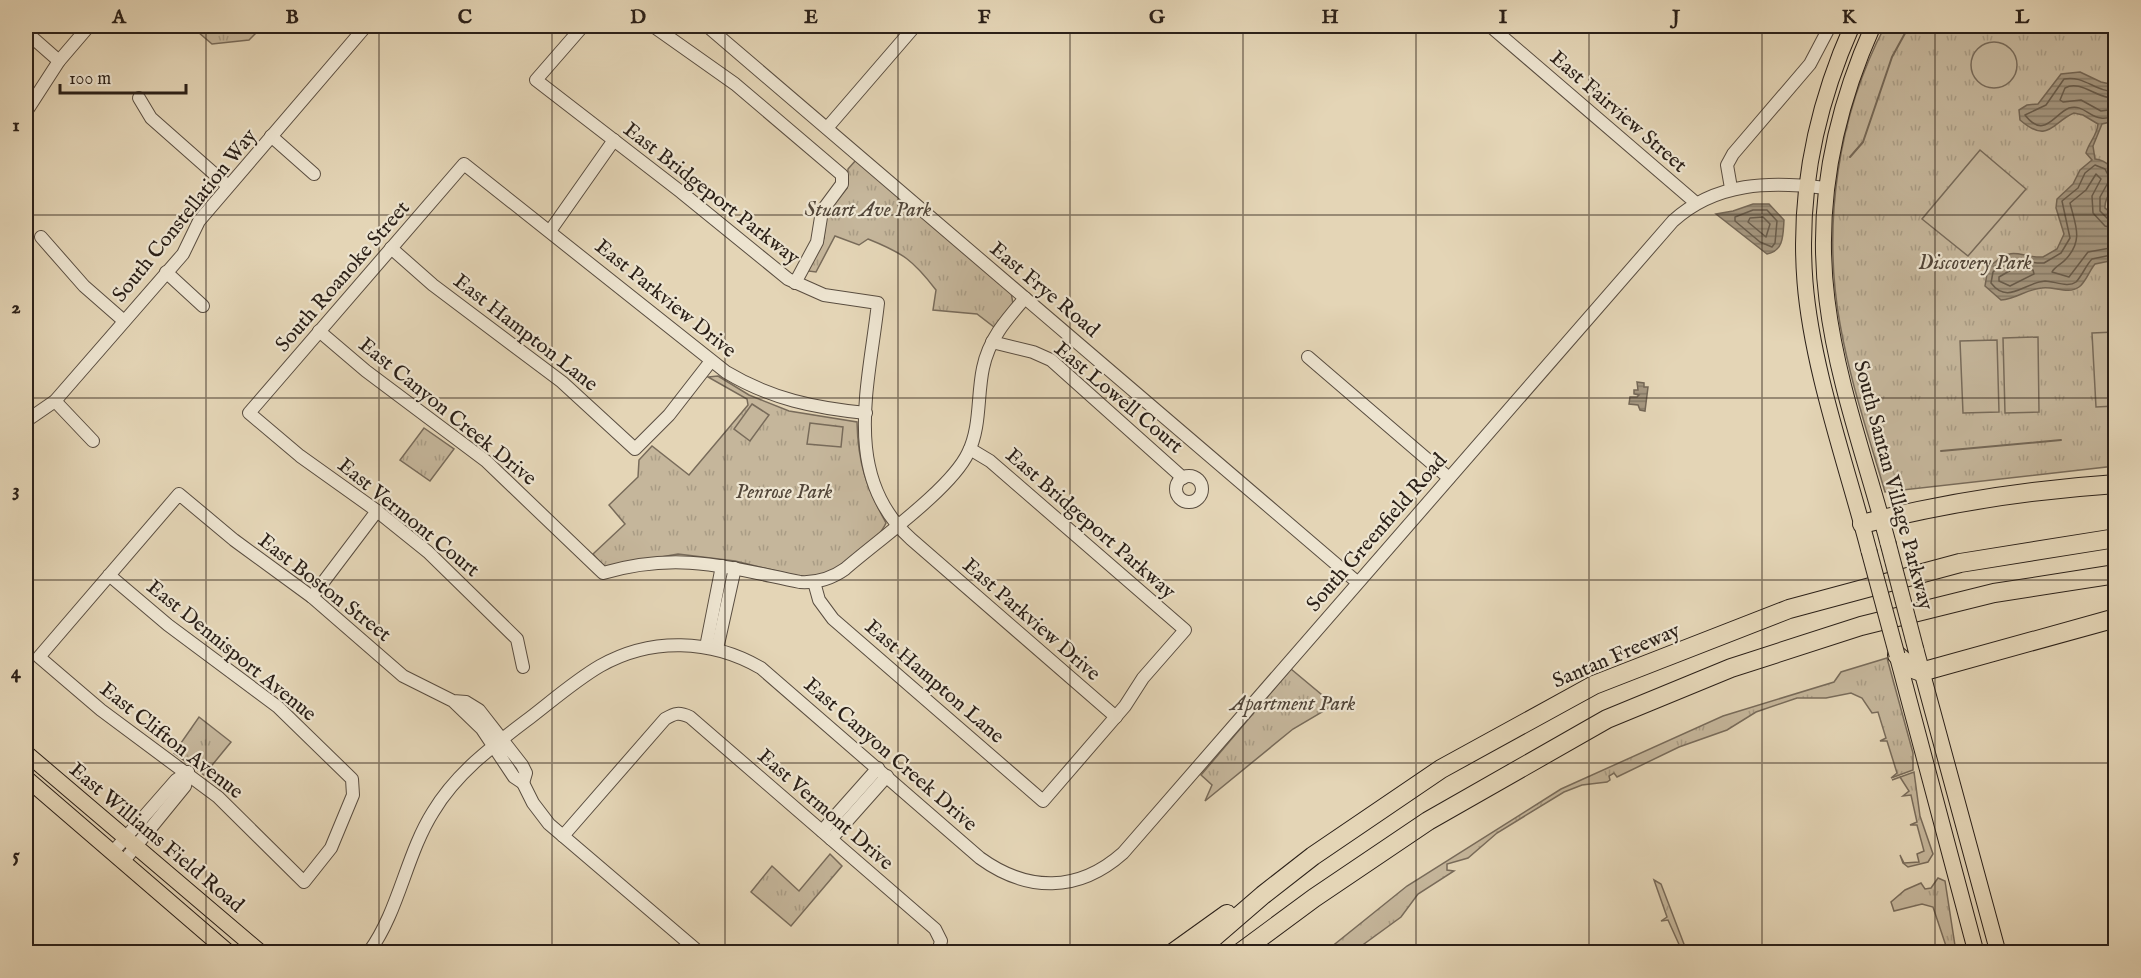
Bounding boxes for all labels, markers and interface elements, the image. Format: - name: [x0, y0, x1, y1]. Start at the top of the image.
- text: A: [111, 5, 127, 30]
- text: B: [285, 5, 299, 30]
- text: C: [458, 5, 472, 30]
- text: D: [630, 5, 646, 30]
- text: E: [804, 5, 818, 30]
- text: F: [978, 5, 991, 30]
- text: G: [1149, 5, 1166, 30]
- text: H: [1321, 5, 1339, 30]
- text: I: [1499, 5, 1508, 30]
- text: J: [1669, 5, 1681, 30]
- text: K: [1842, 5, 1858, 30]
- text: L: [2015, 5, 2030, 30]
- street label: East Fairview Street: [1544, 45, 1692, 179]
- scale bar: [60, 57, 186, 95]
- text: 100 m: [69, 68, 111, 91]
- text: 1: [12, 113, 20, 138]
- street label: East Bridgeport Parkway: [617, 117, 805, 272]
- street label: South Constellation Way: [107, 123, 264, 308]
- street label: South Roanoke Street: [270, 196, 416, 358]
- park label: Stuart Ave Park: [805, 197, 932, 224]
- street label: East Parkview Drive: [589, 234, 742, 365]
- street label: East Frye Road: [984, 236, 1105, 344]
- park label: Discovery Park: [1918, 250, 2032, 277]
- street label: East Hampton Lane: [447, 268, 603, 398]
- text: 2: [11, 295, 21, 320]
- street label: East Canyon Creek Drive: [352, 332, 542, 493]
- street label: East Lowell Court: [1048, 336, 1188, 460]
- street label: South Santan Village Parkway: [1846, 358, 1939, 614]
- street label: East Bridgeport Parkway: [999, 443, 1181, 606]
- street label: South Greenfield Road: [1301, 447, 1454, 618]
- street label: East Vermont Court: [331, 453, 485, 584]
- text: 3: [12, 478, 20, 503]
- park label: Penrose Park: [736, 479, 833, 506]
- street label: East Boston Street: [252, 528, 396, 649]
- street label: East Parkview Drive: [956, 553, 1106, 688]
- street label: East Dennisport Avenue: [141, 574, 322, 728]
- street label: East Hampton Lane: [859, 614, 1010, 750]
- street label: Santan Freeway: [1549, 617, 1685, 695]
- text: 4: [11, 660, 22, 685]
- street label: East Canyon Creek Drive: [798, 672, 983, 838]
- street label: East Clifton Avenue: [94, 677, 249, 806]
- park label: Apartment Park: [1229, 691, 1356, 718]
- street label: East Vermont Drive: [751, 744, 899, 877]
- street label: East Williams Field Road: [63, 757, 250, 920]
- text: 5: [12, 843, 20, 868]

